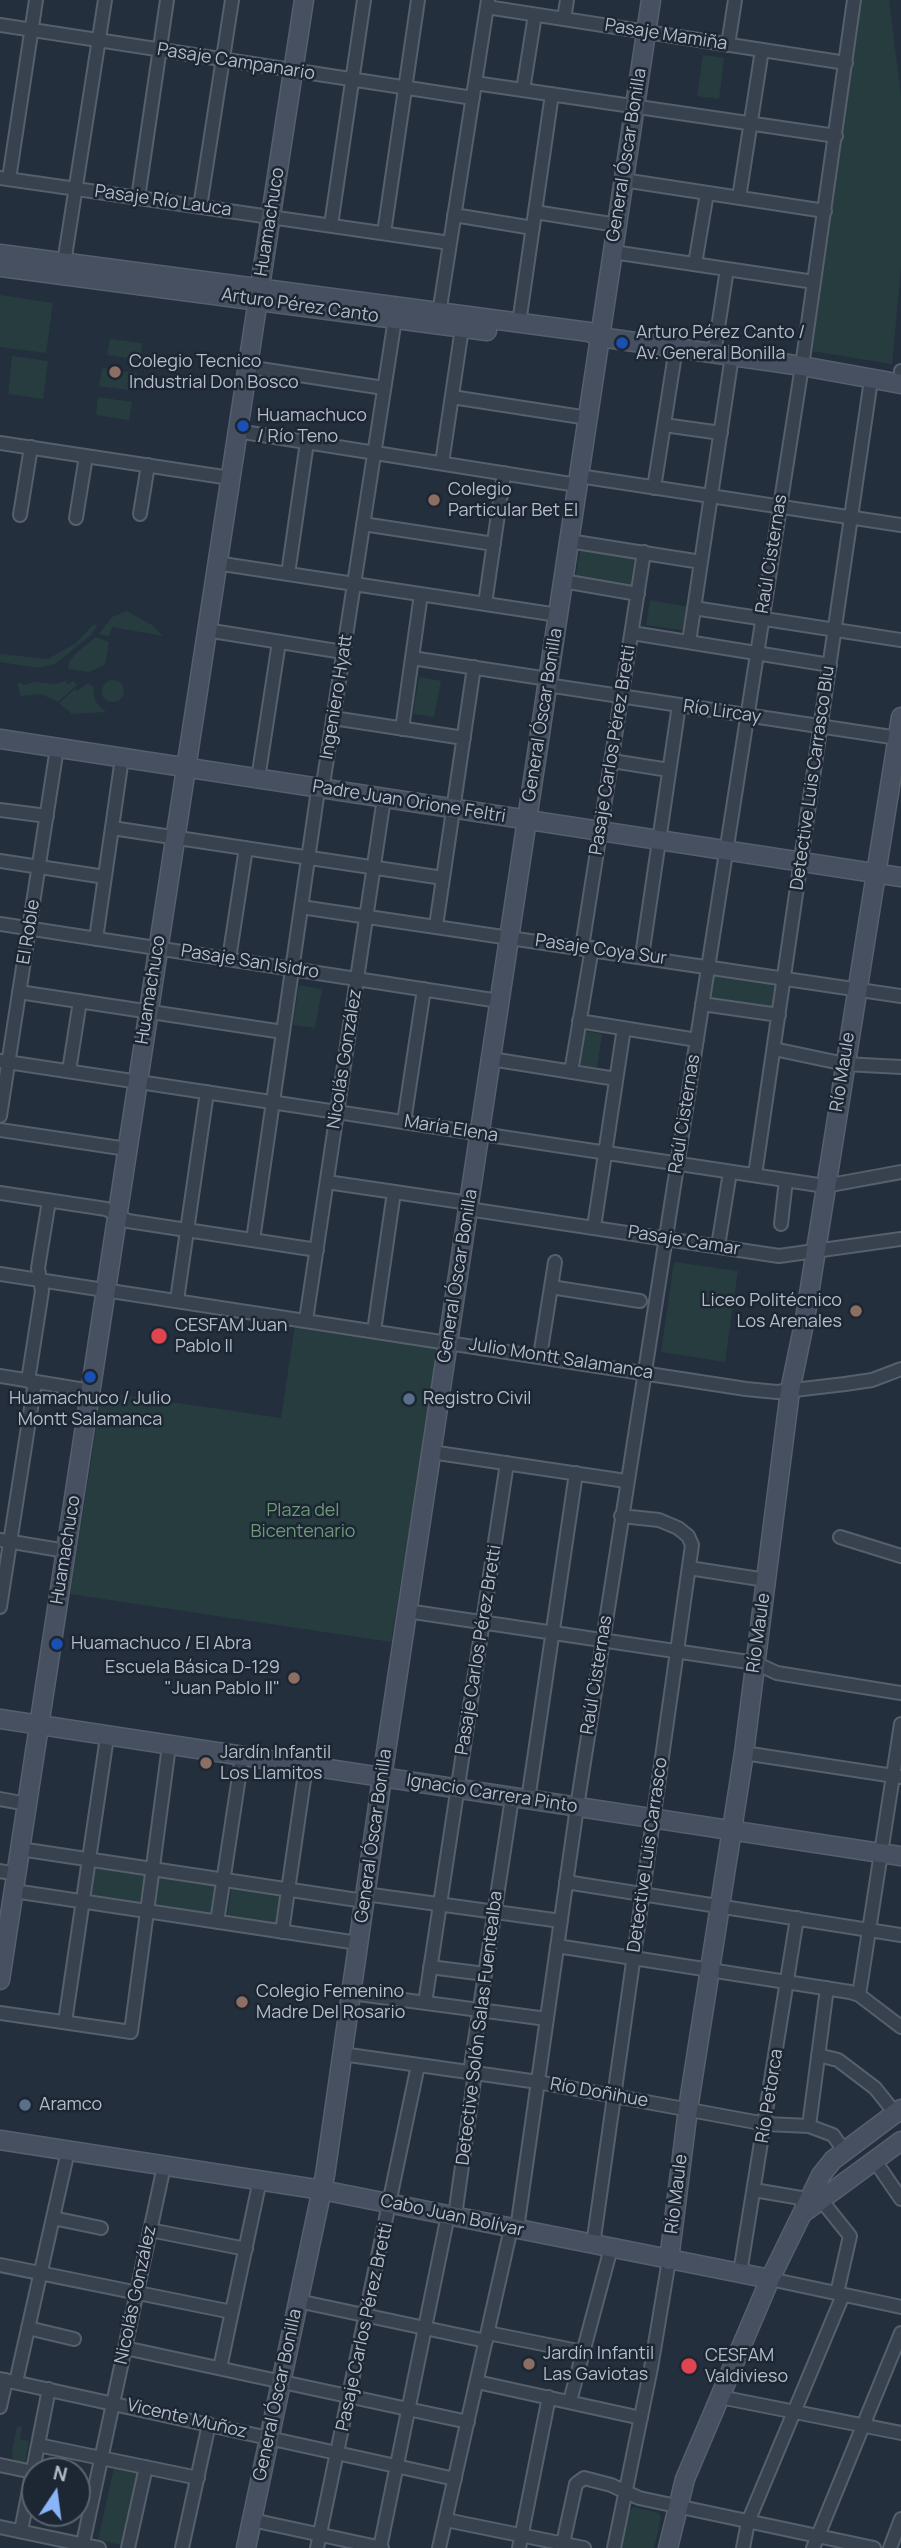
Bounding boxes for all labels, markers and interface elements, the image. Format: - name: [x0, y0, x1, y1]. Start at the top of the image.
- street label: Pasaje Mamiña: [603, 15, 729, 55]
- street label: Pasaje Campanario: [156, 39, 316, 85]
- street label: General Óscar Bonilla: [603, 67, 651, 243]
- street label: Huamachuco: [251, 166, 289, 278]
- street label: Pasaje Río Lauca: [93, 181, 233, 221]
- street label: Arturo Pérez Canto: [220, 284, 380, 328]
- place label: Arturo Pérez Canto / Av. General Bonilla: [636, 322, 805, 364]
- marker: Arturo Pérez Canto / Av. General Bonilla: [614, 335, 630, 351]
- place label: Colegio Tecnico Industrial Don Bosco: [129, 351, 299, 394]
- marker: Colegio Tecnico Industrial Don Bosco: [107, 364, 123, 380]
- place label: Huamachuco / Río Teno: [257, 405, 367, 448]
- marker: Huamachuco / Río Teno: [235, 418, 251, 434]
- place label: Colegio Particular Bet El: [448, 479, 578, 522]
- marker: Colegio Particular Bet El: [426, 492, 442, 508]
- street label: Raúl Cisternas: [752, 493, 792, 615]
- street label: General Óscar Bonilla: [519, 627, 567, 803]
- street label: Ingeniero Hyatt: [316, 633, 358, 761]
- street label: Pasaje Carlos Pérez Bretti: [586, 643, 640, 857]
- street label: Detective Luis Carrasco Blu: [787, 664, 839, 892]
- street label: Río Lircay: [682, 696, 762, 728]
- street label: Padre Juan Orione Feltri: [311, 776, 507, 828]
- street label: El Roble: [13, 898, 45, 966]
- street label: Pasaje Coya Sur: [534, 930, 668, 970]
- street label: Huamachuco: [132, 934, 170, 1046]
- street label: Pasaje San Isidro: [179, 940, 321, 984]
- street label: Nicolás González: [323, 987, 367, 1131]
- street label: Río Maule: [826, 1031, 860, 1113]
- street label: Raúl Cisternas: [665, 1053, 705, 1175]
- street label: María Elena: [402, 1111, 500, 1147]
- street label: General Óscar Bonilla: [434, 1188, 482, 1364]
- street label: Pasaje Camar: [626, 1221, 742, 1261]
- place label: Liceo Politécnico Los Arenales: [701, 1290, 842, 1332]
- marker: Liceo Politécnico Los Arenales: [848, 1303, 864, 1319]
- place label: CESFAM Juan Pablo II: [175, 1315, 287, 1358]
- marker: CESFAM Juan Pablo II: [149, 1326, 169, 1346]
- street label: Julio Montt Salamanca: [467, 1334, 655, 1384]
- marker: Huamachuco / Julio Montt Salamanca: [82, 1369, 98, 1385]
- place label: Huamachuco / Julio Montt Salamanca: [9, 1388, 171, 1430]
- place label: Registro Civil: [423, 1388, 532, 1410]
- marker: Registro Civil: [401, 1391, 417, 1407]
- street label: Huamachuco: [47, 1494, 85, 1606]
- park label: Plaza del Bicentenario: [250, 1500, 356, 1542]
- street label: Pasaje Carlos Pérez Bretti: [452, 1543, 506, 1757]
- street label: Río Maule: [743, 1592, 775, 1674]
- street label: Raúl Cisternas: [577, 1614, 617, 1736]
- place label: Huamachuco / El Abra: [71, 1633, 251, 1655]
- marker: Huamachuco / El Abra: [49, 1636, 65, 1652]
- place label: Escuela Básica D-129 "Juan Pablo II": [105, 1657, 280, 1700]
- marker: Escuela Básica D-129 "Juan Pablo II": [286, 1670, 302, 1686]
- place label: Jardín Infantil Los Llamitos: [220, 1742, 331, 1784]
- street label: General Óscar Bonilla: [351, 1748, 397, 1924]
- marker: Jardín Infantil Los Llamitos: [198, 1755, 214, 1771]
- street label: Detective Luis Carrasco: [624, 1756, 672, 1954]
- street label: Ignacio Carrera Pinto: [405, 1770, 579, 1818]
- street label: Detective Solón Salas Fuentealba: [452, 1890, 508, 2166]
- place label: Colegio Femenino Madre Del Rosario: [256, 1981, 405, 2024]
- marker: Colegio Femenino Madre Del Rosario: [234, 1994, 250, 2010]
- street label: Río Petorca: [752, 2047, 788, 2145]
- street label: Río Doñihue: [548, 2074, 650, 2112]
- place label: Aramco: [39, 2094, 102, 2116]
- marker: Aramco: [17, 2097, 33, 2113]
- street label: Río Maule: [661, 2153, 693, 2235]
- street label: Cabo Juan Bolívar: [378, 2190, 526, 2242]
- street label: Pasaje Carlos Pérez Bretti: [332, 2221, 398, 2433]
- street label: Nicolás González: [111, 2224, 161, 2366]
- street label: General Óscar Bonilla: [249, 2307, 307, 2483]
- place label: Jardín Infantil Las Gaviotas: [543, 2343, 654, 2386]
- place label: CESFAM Valdivieso: [705, 2345, 788, 2388]
- marker: Jardín Infantil Las Gaviotas: [521, 2356, 537, 2372]
- marker: CESFAM Valdivieso: [679, 2356, 699, 2376]
- street label: Vicente Muñoz: [125, 2395, 249, 2443]
- north arrow: [21, 2457, 91, 2527]
- text: N: [51, 2459, 70, 2488]

